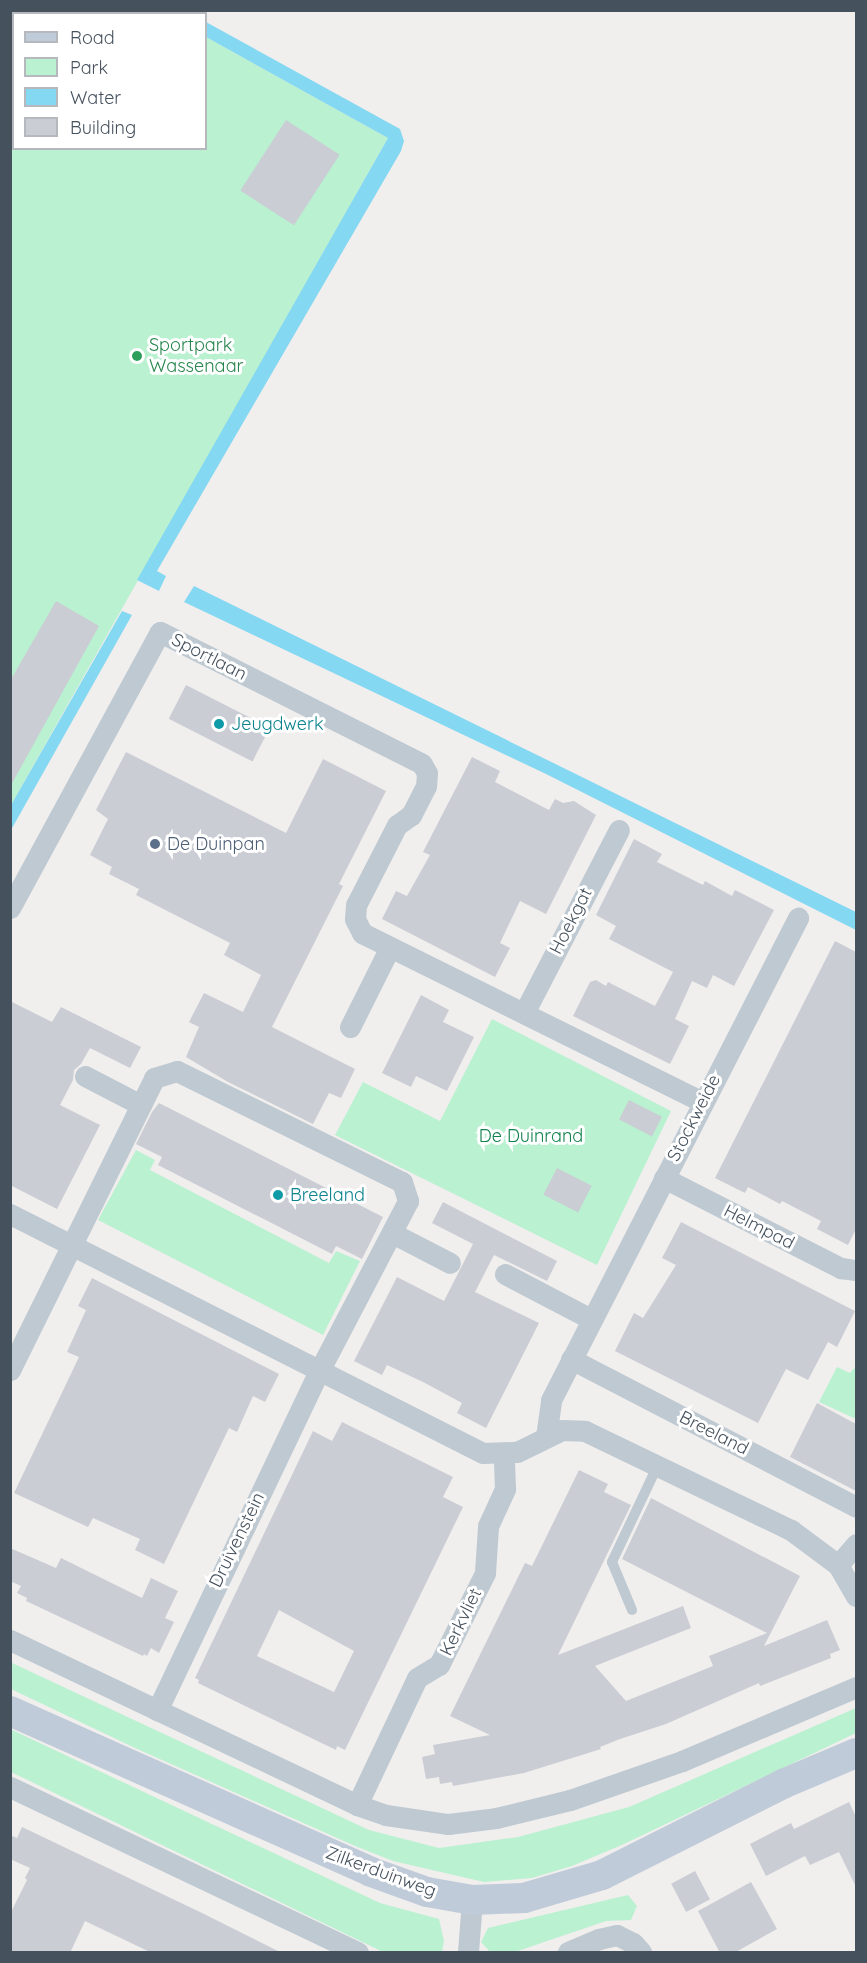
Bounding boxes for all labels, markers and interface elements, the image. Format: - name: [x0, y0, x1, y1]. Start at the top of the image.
- legend: [12, 12, 207, 150]
- text: Road: [70, 26, 115, 49]
- text: Park: [70, 56, 108, 79]
- text: Water: [70, 86, 121, 109]
- text: Building: [70, 116, 136, 139]
- place label: Sportpark Wassenaar: [149, 335, 244, 378]
- marker: Sportpark Wassenaar: [130, 349, 144, 363]
- street label: Sportlaan: [168, 629, 250, 685]
- place label: Jeugdwerk: [231, 713, 324, 735]
- marker: Jeugdwerk: [212, 717, 226, 731]
- place label: De Duinpan: [167, 833, 265, 855]
- marker: De Duinpan: [148, 837, 162, 851]
- street label: Hoekgat: [545, 884, 597, 958]
- street label: Stockweide: [663, 1071, 725, 1165]
- park label: De Duinrand: [479, 1125, 583, 1147]
- place label: Breeland: [290, 1184, 365, 1206]
- marker: Breeland: [271, 1188, 285, 1202]
- street label: Helmpad: [720, 1200, 798, 1254]
- street label: Breeland: [676, 1406, 752, 1460]
- street label: Druivenstein: [205, 1489, 269, 1591]
- street label: Kerkvliet: [435, 1585, 487, 1659]
- street label: Zilkerduinweg: [323, 1842, 439, 1902]

